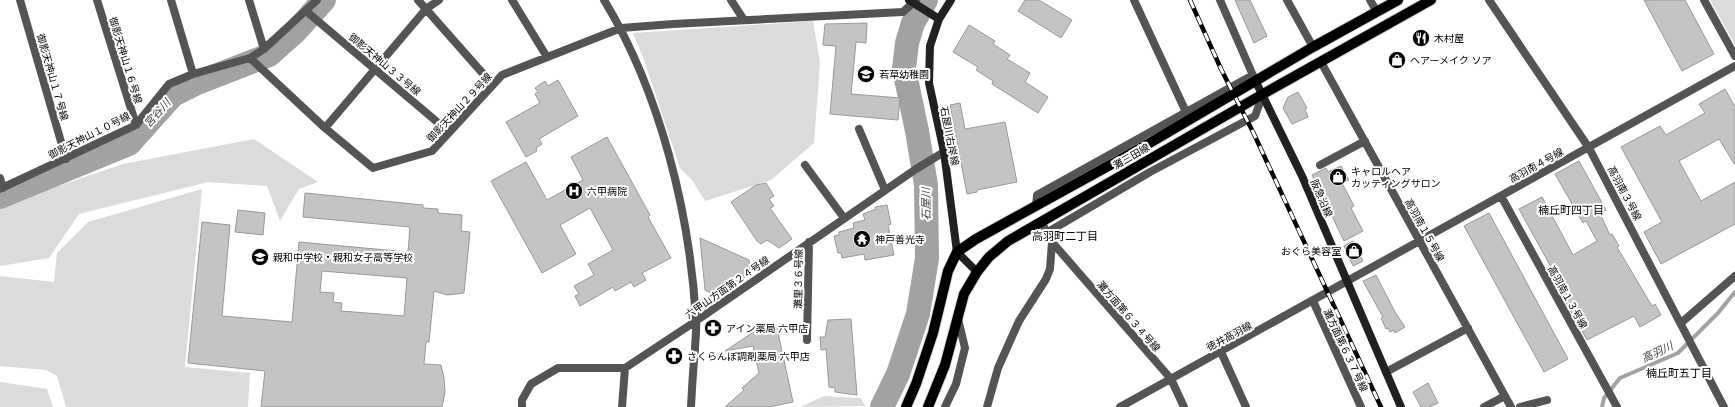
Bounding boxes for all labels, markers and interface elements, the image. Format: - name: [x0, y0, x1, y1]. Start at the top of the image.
- street label: 御影天神山１６号線: [106, 15, 145, 105]
- restaurant icon: 木村屋: [1411, 28, 1431, 48]
- street label: 御影天神山３３号線: [346, 30, 423, 98]
- street label: 御影天神山１７号線: [34, 32, 71, 122]
- place label: 木村屋: [1434, 32, 1464, 45]
- shop icon: ヘアーメイク ソア: [1387, 50, 1407, 70]
- place label: ヘアーメイク ソア: [1410, 54, 1491, 67]
- school or university icon: 若草幼稚園: [856, 64, 876, 84]
- place label: 若草幼稚園: [879, 68, 929, 81]
- street label: 御影天神山２９号線: [424, 70, 495, 145]
- water label: 宮谷川: [141, 95, 174, 130]
- street label: 石屋川右岸線: [937, 105, 962, 167]
- street label: 御影天神山１０号線: [46, 109, 132, 162]
- street label: 灘三田線: [1111, 141, 1152, 172]
- street label: 高羽南４号線: [1507, 145, 1566, 186]
- street label: 高羽南３号線: [1605, 164, 1644, 223]
- place label: キャロルヘア カッティングサロン: [1351, 165, 1440, 190]
- shop icon: キャロルヘア カッティングサロン: [1328, 167, 1348, 187]
- street label: 阪急沿線: [1308, 177, 1335, 219]
- hospital icon: 六甲病院: [564, 181, 584, 201]
- place label: 六甲病院: [587, 185, 627, 198]
- water label: 石屋川: [919, 186, 933, 221]
- street label: 高羽南１５号線: [1402, 196, 1447, 264]
- district label: 楠丘町四丁目: [1538, 203, 1604, 217]
- temple icon: 神戸善光寺: [852, 229, 872, 249]
- district label: 高羽町二丁目: [1032, 229, 1098, 243]
- place label: 神戸善光寺: [875, 233, 925, 246]
- shop icon: おぐら美容室: [1344, 241, 1364, 261]
- place label: おぐら美容室: [1281, 245, 1341, 258]
- school or university icon: 親和中学校・親和女子高等学校: [250, 247, 270, 267]
- street label: 灘里３６号線: [791, 249, 806, 309]
- place label: 親和中学校・親和女子高等学校: [273, 251, 413, 264]
- street label: 六甲山方面第２４号線: [683, 253, 772, 321]
- street label: 高羽南１３号線: [1545, 263, 1590, 331]
- street label: 灘方面第６３４号線: [1094, 278, 1163, 355]
- street label: 灘方面第６３７号線: [1321, 307, 1370, 394]
- pharmacy icon: アイン薬局 六甲店: [703, 318, 723, 338]
- street label: 徳井高羽線: [1204, 319, 1254, 354]
- place label: アイン薬局 六甲店: [726, 322, 808, 335]
- water label: 高羽川: [1639, 338, 1676, 365]
- pharmacy icon: さくらんぼ調剤薬局 六甲店: [664, 346, 684, 366]
- place label: さくらんぼ調剤薬局 六甲店: [687, 350, 810, 363]
- district label: 楠丘町五丁目: [1646, 366, 1712, 380]

